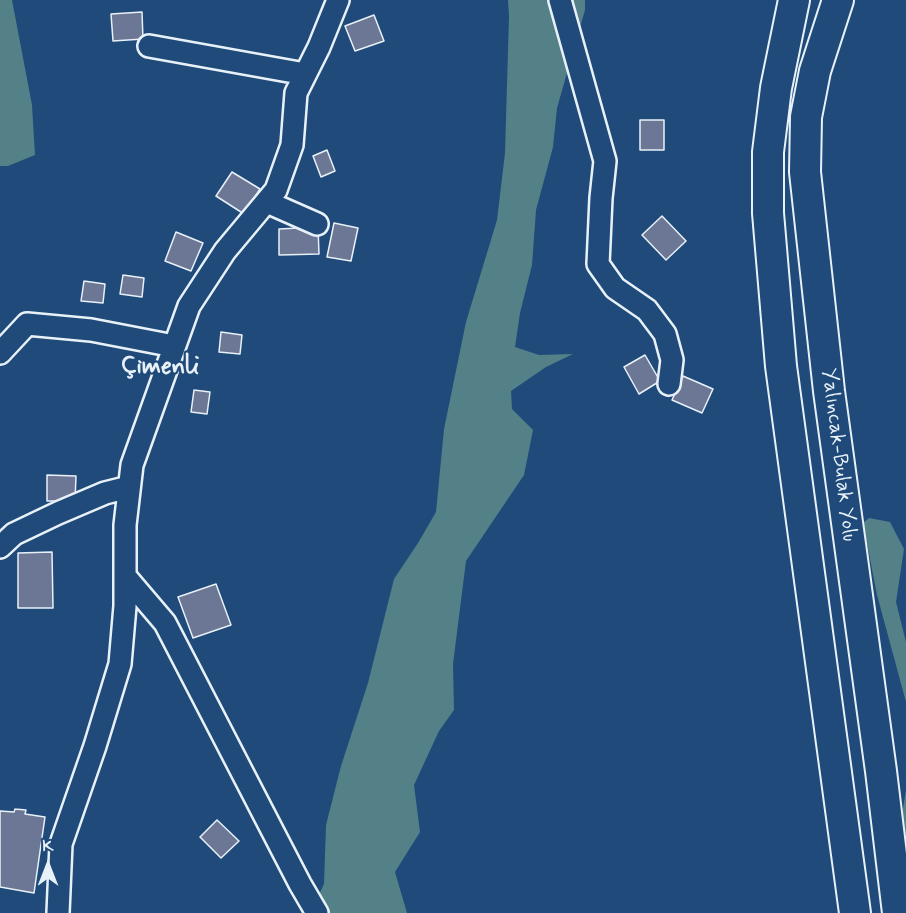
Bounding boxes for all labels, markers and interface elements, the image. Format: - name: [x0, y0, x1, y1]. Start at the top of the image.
- district label: Çimenli: [121, 354, 199, 382]
- street label: Yalıncak-Bulak Yolu: [815, 367, 861, 543]
- north arrow: [18, 835, 78, 895]
- text: K: [42, 836, 54, 857]

